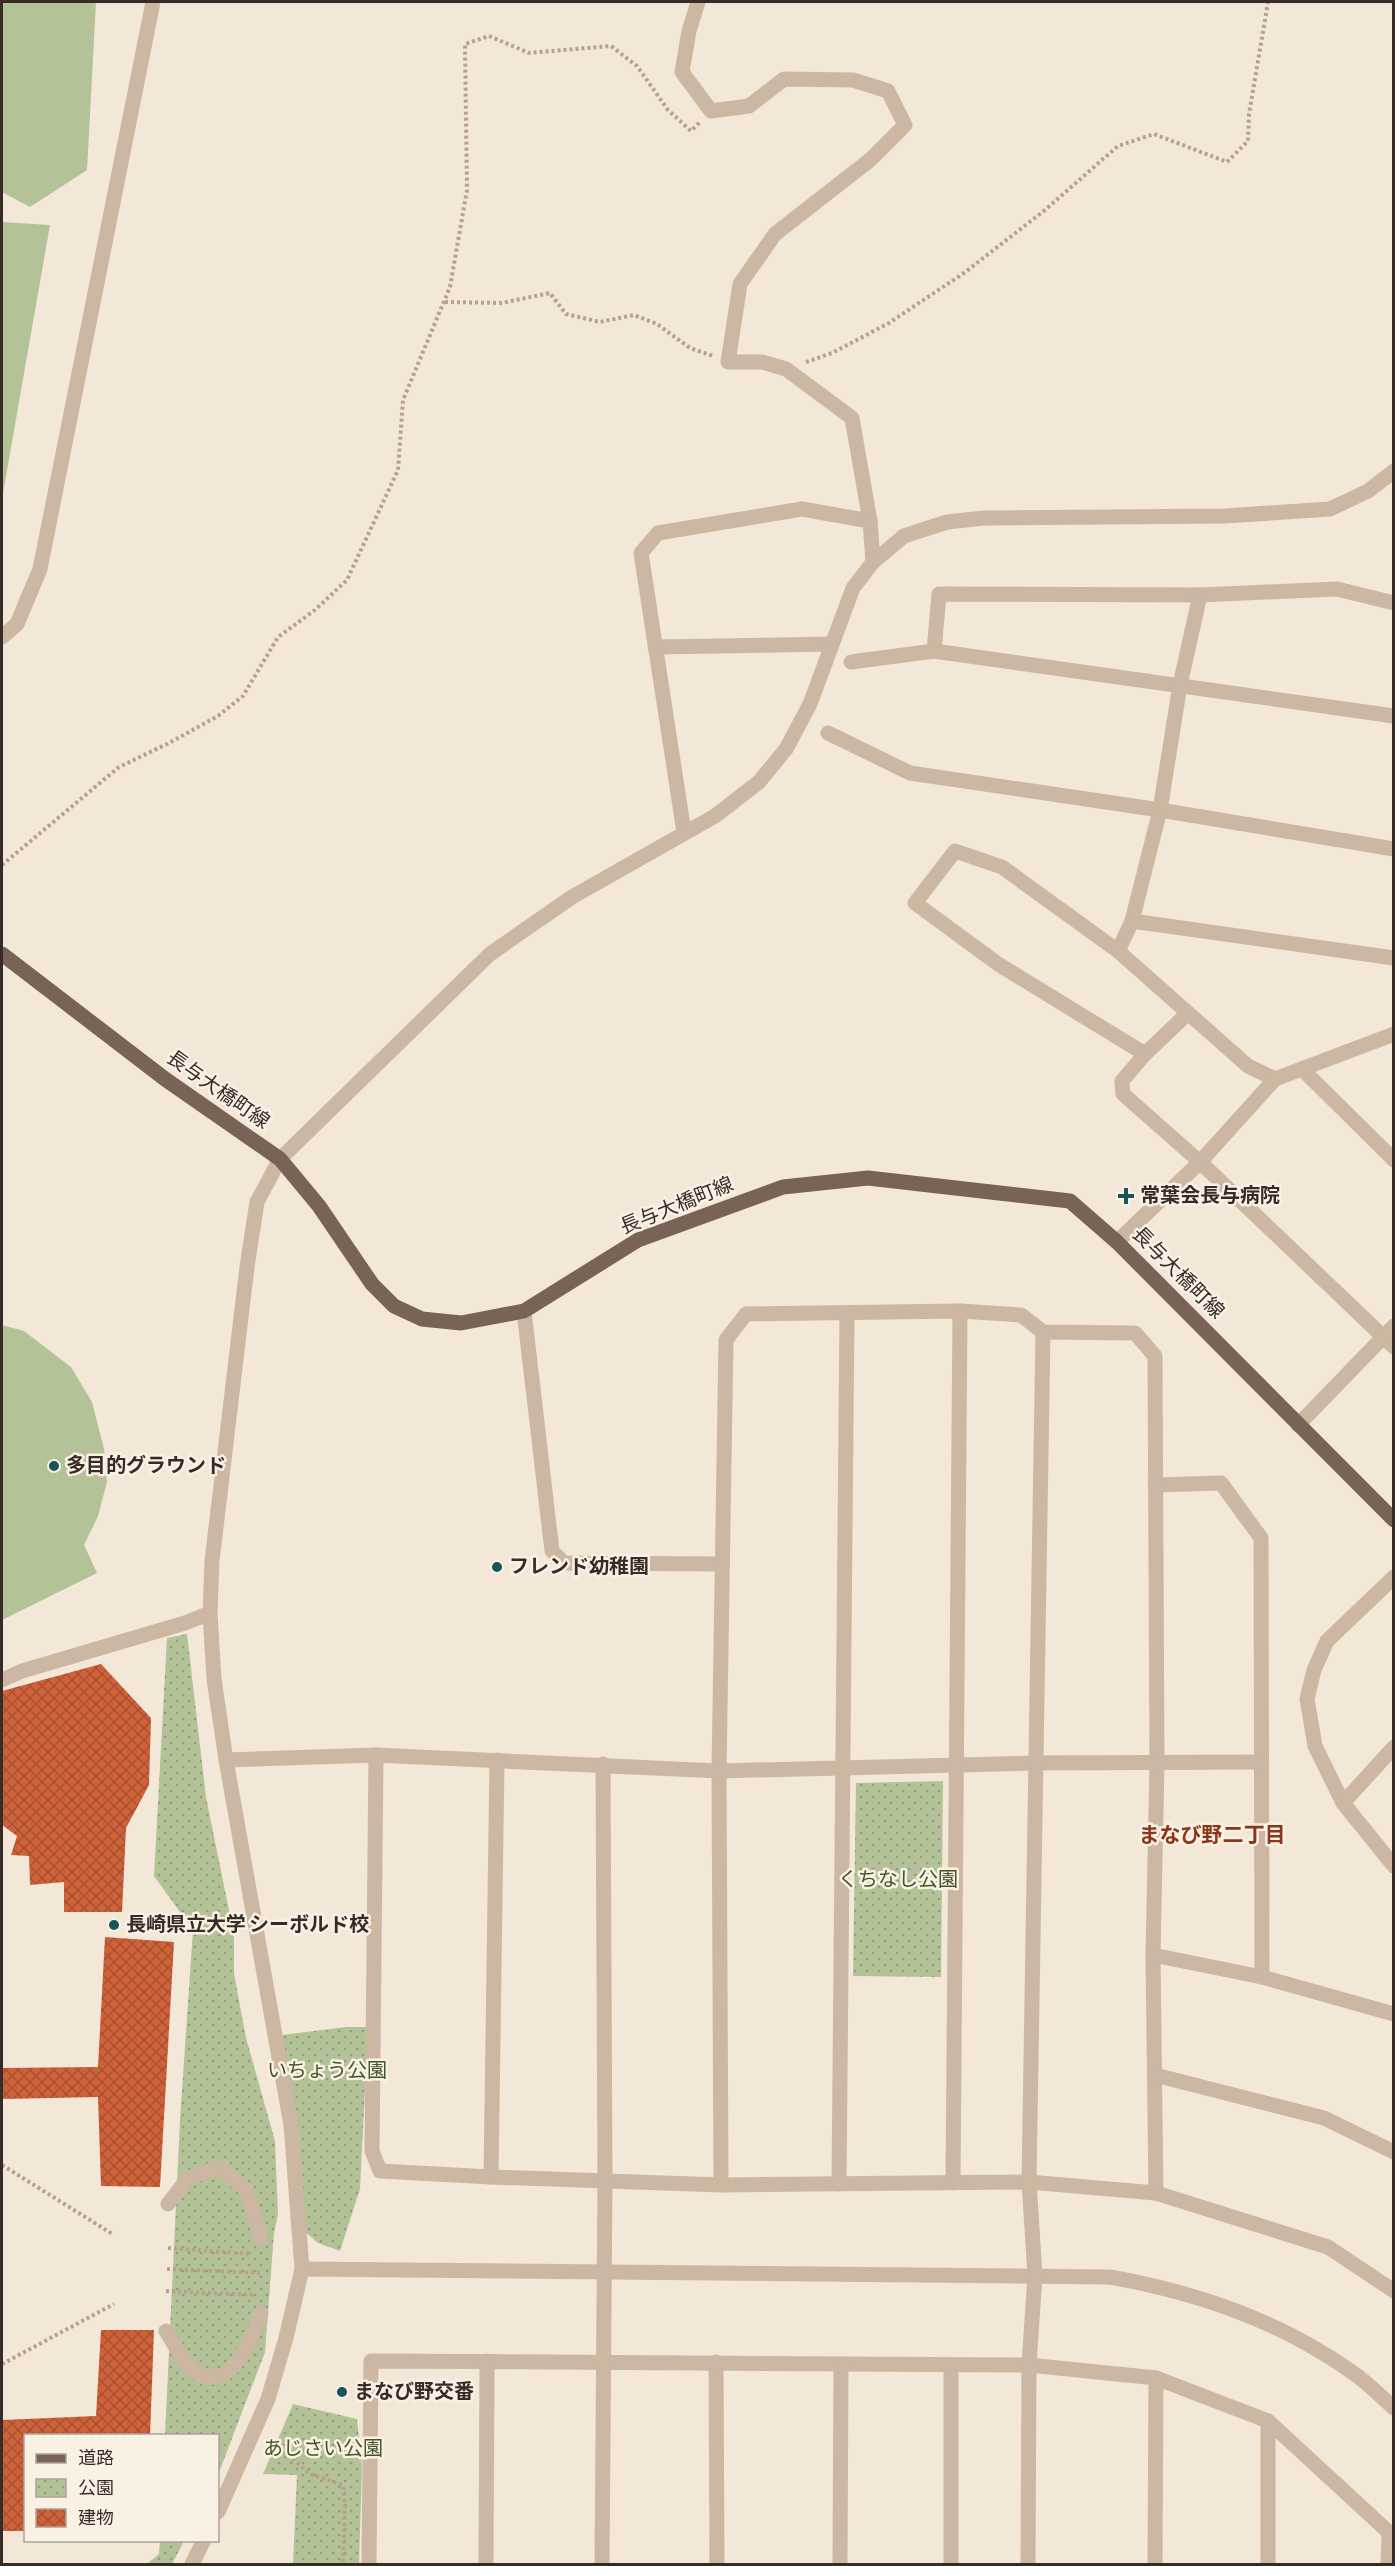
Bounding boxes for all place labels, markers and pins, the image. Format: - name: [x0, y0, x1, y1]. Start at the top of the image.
- place label: 常葉会長与病院: [1140, 1184, 1280, 1208]
- marker: 常葉会長与病院: [1117, 1187, 1135, 1205]
- place label: 多目的グラウンド: [66, 1454, 226, 1478]
- marker: 多目的グラウンド: [47, 1459, 61, 1473]
- place label: フレンド幼稚園: [509, 1555, 649, 1579]
- marker: フレンド幼稚園: [490, 1560, 504, 1574]
- place label: 長崎県立大学 シーボルド校: [126, 1913, 369, 1937]
- marker: 長崎県立大学 シーボルド校: [107, 1918, 121, 1932]
- place label: まなび野交番: [354, 2380, 474, 2404]
- marker: まなび野交番: [335, 2385, 349, 2399]

